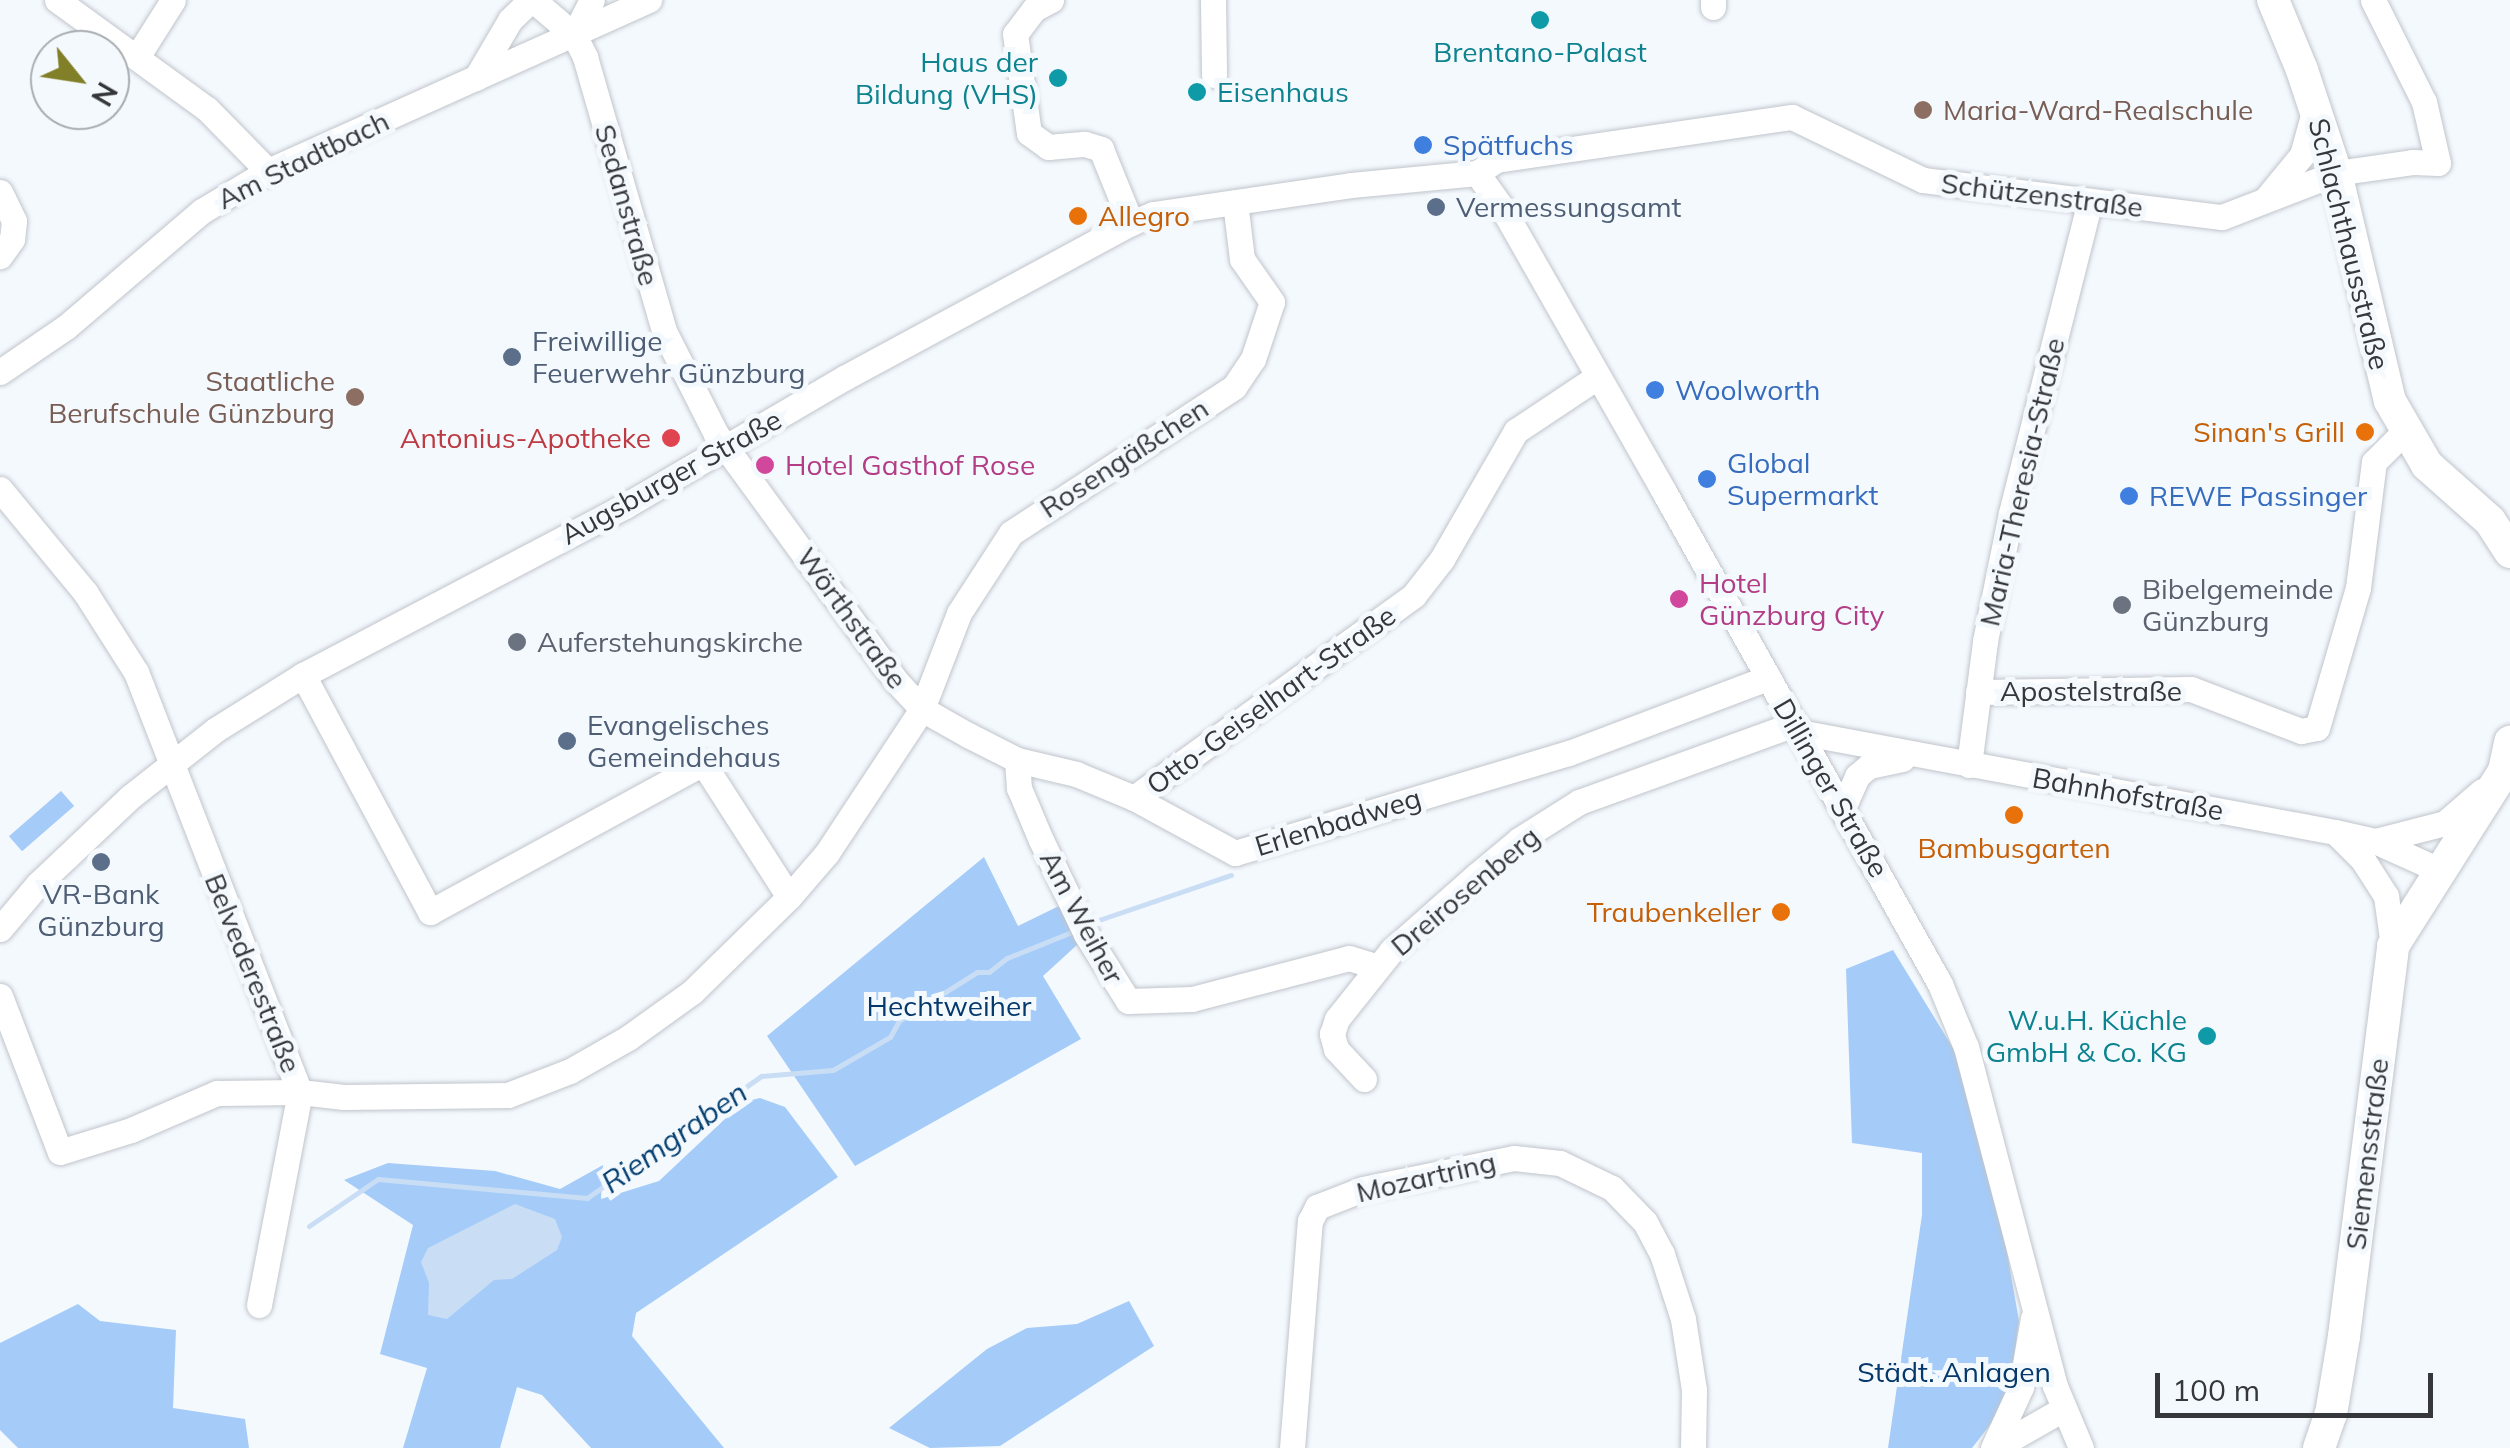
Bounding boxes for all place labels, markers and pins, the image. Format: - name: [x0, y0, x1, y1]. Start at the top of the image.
- marker: Brentano-Palast: [1529, 9, 1551, 31]
- place label: Brentano-Palast: [1433, 35, 1647, 69]
- place label: Haus der Bildung (VHS): [855, 45, 1038, 111]
- marker: Haus der Bildung (VHS): [1047, 67, 1069, 89]
- place label: Eisenhaus: [1217, 75, 1349, 109]
- marker: Eisenhaus: [1186, 81, 1208, 103]
- place label: Maria-Ward-Realschule: [1943, 93, 2253, 127]
- marker: Maria-Ward-Realschule: [1912, 99, 1934, 121]
- place label: Spätfuchs: [1443, 128, 1574, 162]
- marker: Spätfuchs: [1412, 134, 1434, 156]
- place label: Vermessungsamt: [1456, 190, 1681, 224]
- marker: Vermessungsamt: [1425, 196, 1447, 218]
- place label: Allegro: [1098, 199, 1190, 233]
- marker: Allegro: [1067, 205, 1089, 227]
- place label: Freiwillige Feuerwehr Günzburg: [532, 324, 805, 390]
- marker: Freiwillige Feuerwehr Günzburg: [501, 346, 523, 368]
- place label: Staatliche Berufschule Günzburg: [48, 364, 335, 430]
- place label: Woolworth: [1675, 373, 1820, 407]
- marker: Woolworth: [1644, 379, 1666, 401]
- marker: Staatliche Berufschule Günzburg: [344, 386, 366, 408]
- place label: Sinan's Grill: [2193, 415, 2345, 449]
- place label: Antonius-Apotheke: [400, 421, 651, 455]
- marker: Sinan's Grill: [2354, 421, 2376, 443]
- marker: Antonius-Apotheke: [660, 427, 682, 449]
- place label: Global Supermarkt: [1727, 446, 1878, 512]
- place label: Hotel Gasthof Rose: [785, 448, 1035, 482]
- marker: Hotel Gasthof Rose: [754, 454, 776, 476]
- marker: Global Supermarkt: [1696, 468, 1718, 490]
- place label: REWE Passinger: [2149, 479, 2367, 513]
- marker: REWE Passinger: [2118, 485, 2140, 507]
- place label: Hotel Günzburg City: [1699, 566, 1884, 632]
- place label: Bibelgemeinde Günzburg: [2142, 572, 2333, 638]
- marker: Hotel Günzburg City: [1668, 588, 1690, 610]
- marker: Bibelgemeinde Günzburg: [2111, 594, 2133, 616]
- place label: Auferstehungskirche: [537, 625, 803, 659]
- marker: Auferstehungskirche: [506, 631, 528, 653]
- place label: Evangelisches Gemeindehaus: [587, 708, 781, 774]
- marker: Evangelisches Gemeindehaus: [556, 730, 578, 752]
- marker: Bambusgarten: [2003, 804, 2025, 826]
- place label: Bambusgarten: [1917, 831, 2111, 865]
- marker: VR-Bank Günzburg: [90, 851, 112, 873]
- place label: VR-Bank Günzburg: [37, 877, 165, 943]
- place label: Traubenkeller: [1587, 895, 1761, 929]
- marker: Traubenkeller: [1770, 901, 1792, 923]
- place label: W.u.H. Küchle GmbH & Co. KG: [1986, 1003, 2187, 1069]
- marker: W.u.H. Küchle GmbH & Co. KG: [2196, 1025, 2218, 1047]

